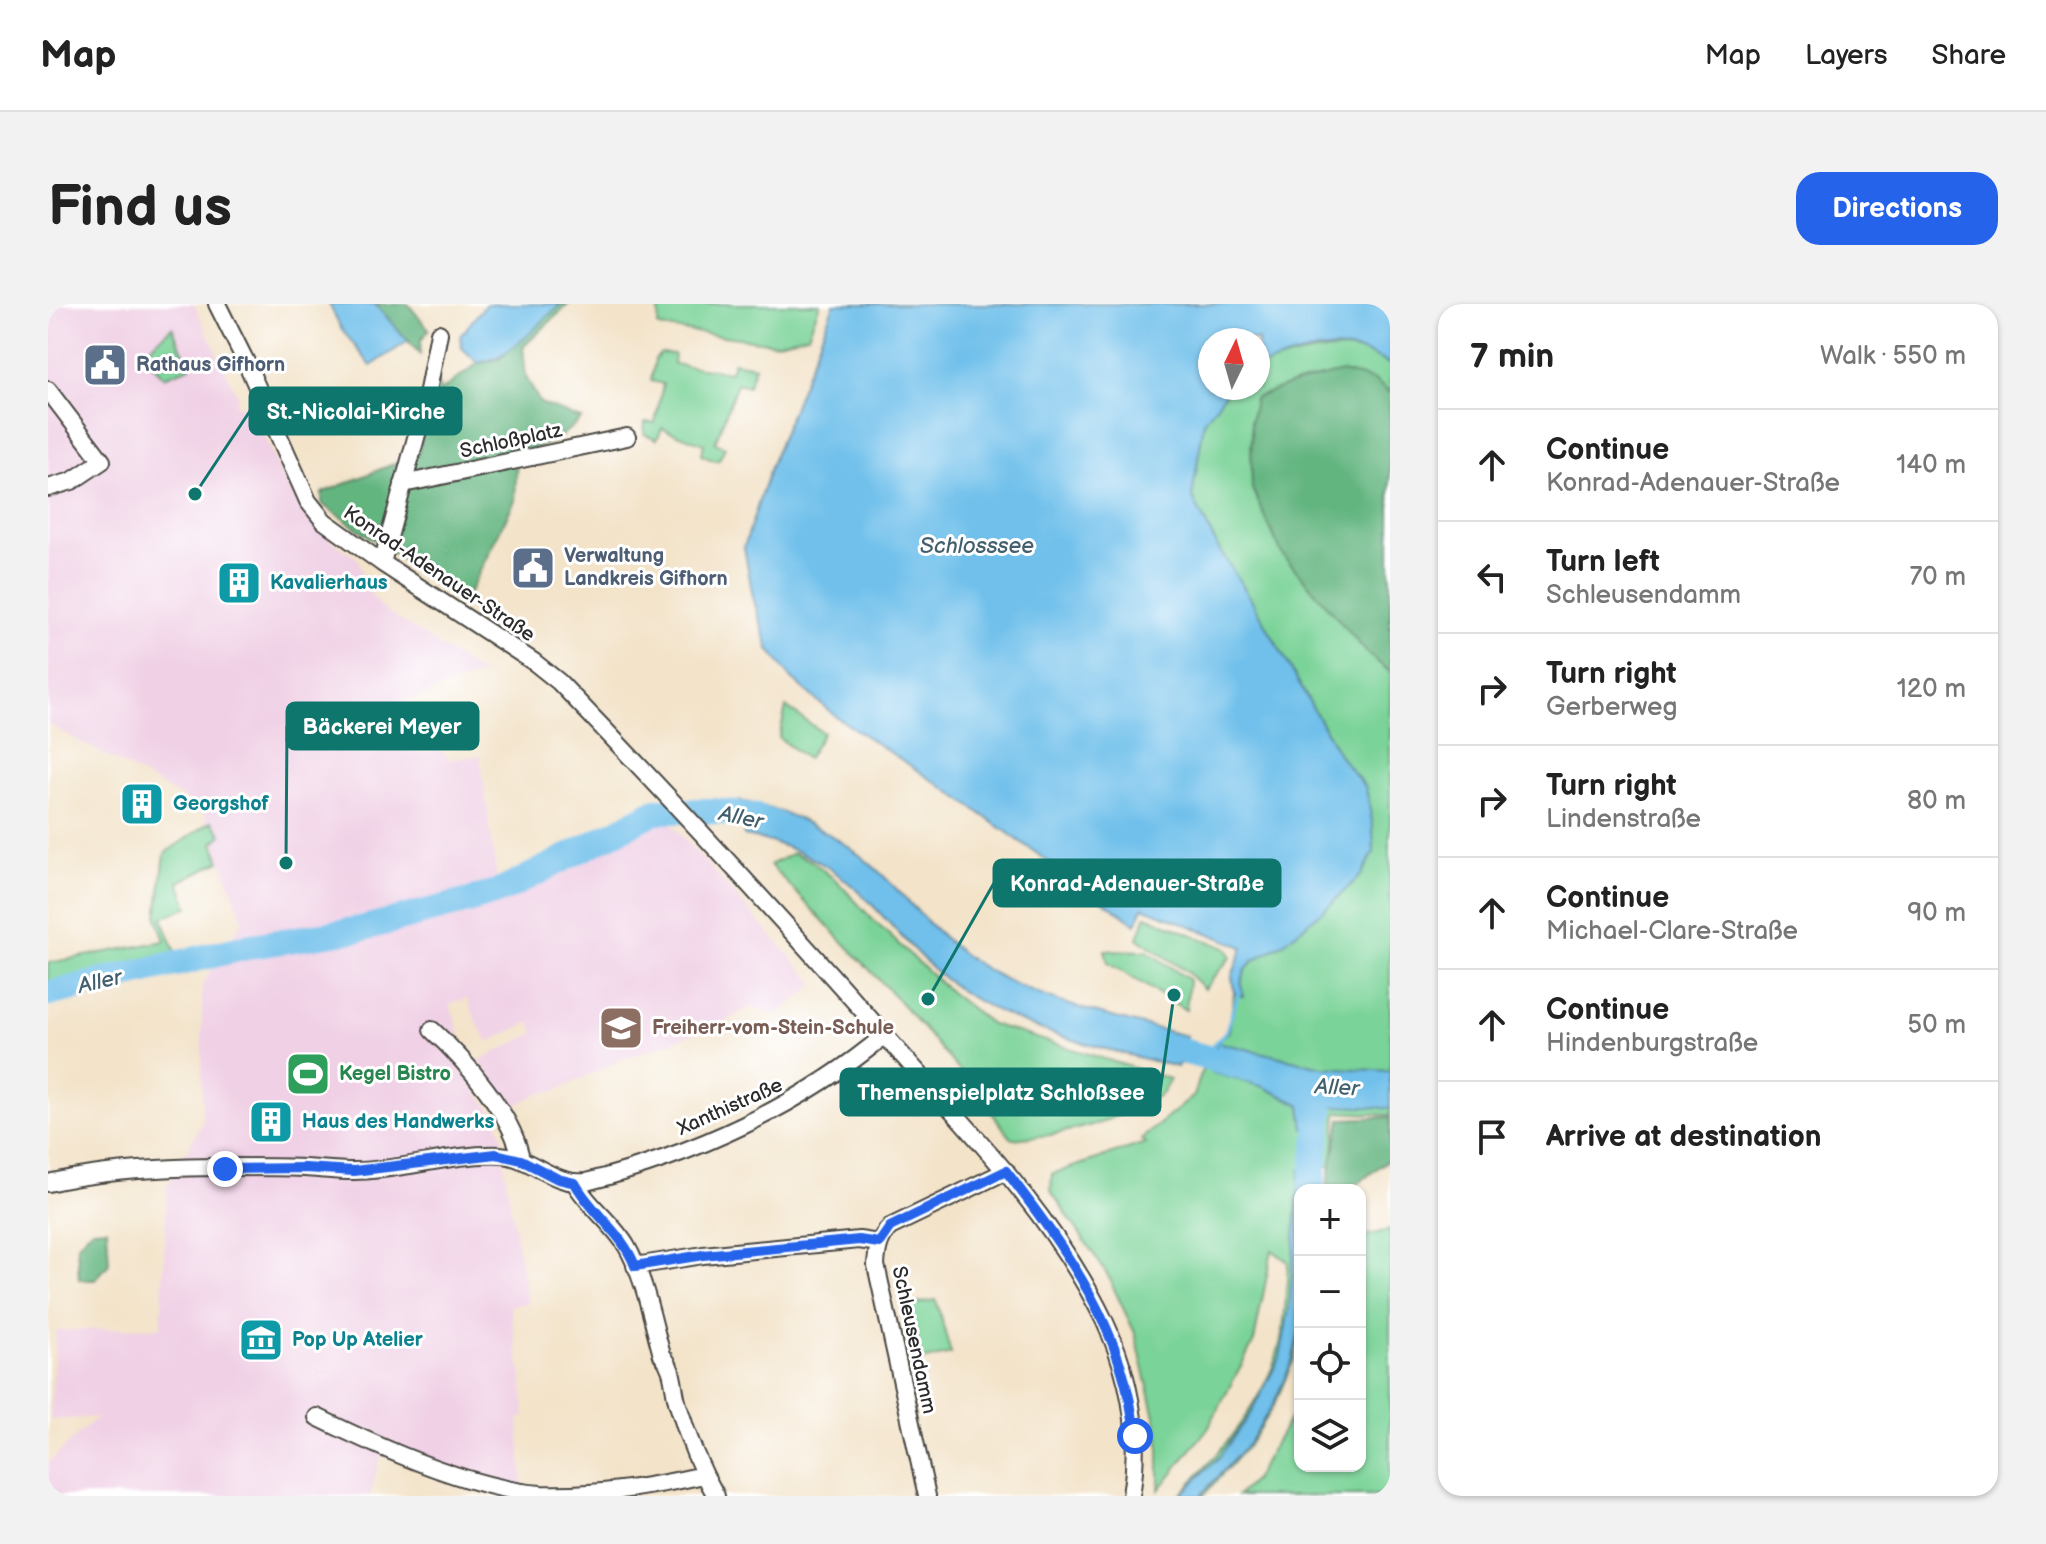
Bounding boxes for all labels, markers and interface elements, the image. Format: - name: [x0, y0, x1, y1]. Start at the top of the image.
- text: Map: [40, 33, 116, 78]
- text: Map: [1705, 39, 1761, 72]
- text: Layers: [1805, 39, 1888, 72]
- text: Share: [1932, 39, 2006, 72]
- button: Directions: [1796, 172, 1998, 245]
- text: Find us: [48, 175, 232, 242]
- north arrow: [1198, 328, 1270, 400]
- text: 7 min: [1470, 336, 1554, 377]
- public building icon: Rathaus Gifhorn: [81, 341, 129, 389]
- text: Walk · 550 m: [1820, 341, 1966, 372]
- place label: Rathaus Gifhorn: [136, 353, 285, 377]
- callout: St.-Nicolai-Kirche: [250, 388, 461, 434]
- text: St.-Nicolai-Kirche: [267, 399, 445, 426]
- street label: Schloßplatz: [458, 418, 565, 464]
- text: Continue: [1546, 432, 1669, 468]
- icon: ahead: [1470, 443, 1514, 487]
- text: 140 m: [1896, 450, 1966, 481]
- text: Konrad-Adenauer-Straße: [1546, 468, 1840, 499]
- street label: Konrad-Adenauer-Straße: [339, 501, 540, 647]
- water label: Schlosssee: [920, 533, 1034, 560]
- public building icon: Verwaltung Landkreis Gifhorn: [509, 544, 557, 592]
- place label: Verwaltung Landkreis Gifhorn: [564, 544, 728, 591]
- text: Turn left: [1546, 544, 1660, 580]
- icon: left: [1470, 555, 1514, 599]
- building icon: Kavalierhaus: [215, 559, 263, 607]
- text: 70 m: [1909, 562, 1966, 593]
- place label: Kavalierhaus: [270, 571, 388, 595]
- text: Schleusendamm: [1546, 580, 1741, 611]
- text: Turn right: [1546, 656, 1677, 692]
- icon: right: [1470, 667, 1514, 711]
- text: 120 m: [1897, 674, 1966, 705]
- text: Gerberweg: [1546, 692, 1677, 723]
- callout: Bäckerei Meyer: [287, 703, 478, 749]
- text: Bäckerei Meyer: [303, 714, 462, 741]
- text: Turn right: [1546, 768, 1677, 804]
- icon: right: [1470, 779, 1514, 823]
- building icon: Georgshof: [118, 780, 166, 828]
- text: 80 m: [1907, 786, 1966, 817]
- place label: Georgshof: [173, 792, 269, 816]
- water label: Aller: [716, 800, 768, 836]
- text: Lindenstraße: [1546, 804, 1701, 835]
- callout: Konrad-Adenauer-Straße: [994, 860, 1280, 906]
- text: Konrad-Adenauer-Straße: [1010, 871, 1264, 898]
- text: Continue: [1546, 880, 1669, 916]
- icon: ahead: [1470, 891, 1514, 935]
- text: 90 m: [1907, 898, 1966, 929]
- text: Michael-Clare-Straße: [1546, 916, 1798, 947]
- water label: Aller: [74, 963, 127, 1000]
- text: Continue: [1546, 992, 1669, 1028]
- icon: ahead: [1470, 1003, 1514, 1047]
- school or university icon: Freiherr-vom-Stein-Schule: [597, 1004, 645, 1052]
- text: 50 m: [1907, 1010, 1966, 1041]
- place label: Freiherr-vom-Stein-Schule: [652, 1016, 894, 1040]
- text: Hindenburgstraße: [1546, 1028, 1758, 1059]
- sports icon: Kegel Bistro: [284, 1050, 332, 1098]
- place label: Kegel Bistro: [339, 1062, 451, 1086]
- callout: Themenspielplatz Schloßsee: [841, 1069, 1160, 1115]
- street label: Xanthistraße: [673, 1073, 787, 1141]
- water label: Aller: [1313, 1073, 1362, 1103]
- text: Themenspielplatz Schloßsee: [857, 1080, 1145, 1107]
- building icon: Haus des Handwerks: [247, 1098, 295, 1146]
- place label: Haus des Handwerks: [302, 1110, 494, 1134]
- icon: arrive: [1470, 1115, 1514, 1159]
- text: Arrive at destination: [1546, 1119, 1822, 1155]
- route end: [207, 1151, 243, 1187]
- map controls: [1294, 1184, 1366, 1472]
- button: +: [1294, 1184, 1366, 1256]
- button: −: [1294, 1256, 1366, 1328]
- street label: Schleusendamm: [887, 1264, 941, 1416]
- museum icon: Pop Up Atelier: [237, 1316, 285, 1364]
- place label: Pop Up Atelier: [292, 1328, 424, 1352]
- button: locate: [1294, 1328, 1366, 1400]
- button: layers: [1294, 1400, 1366, 1472]
- route start: [1117, 1418, 1153, 1454]

